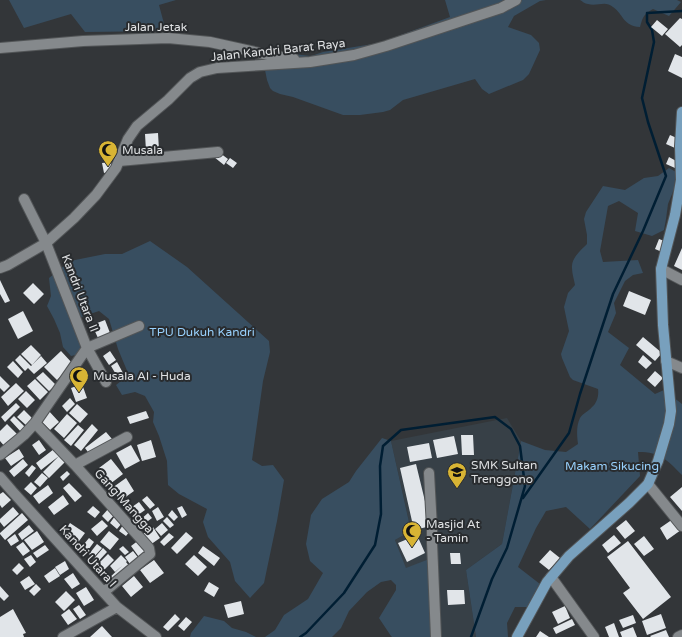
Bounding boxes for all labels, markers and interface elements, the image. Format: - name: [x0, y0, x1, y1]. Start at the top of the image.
- street label: Jalan Jetak: [125, 20, 188, 34]
- street label: Jalan Kandri Barat Raya: [210, 36, 346, 64]
- mosque icon: Musala: [97, 139, 119, 167]
- place label: Musala: [122, 143, 163, 157]
- street label: Kandri Utara II: [59, 252, 101, 334]
- park label: TPU Dukuh Kandri: [149, 325, 255, 339]
- mosque icon: Musala Al - Huda: [68, 365, 90, 393]
- place label: Musala Al - Huda: [93, 369, 191, 383]
- place label: SMK Sultan Trenggono: [471, 458, 537, 486]
- park label: Makam Sikucing: [565, 459, 659, 473]
- school or university icon: SMK Sultan Trenggono: [446, 461, 468, 489]
- street label: Gang Mangga: [92, 466, 156, 536]
- place label: Masjid At - Tamin: [426, 517, 481, 545]
- mosque icon: Masjid At - Tamin: [401, 520, 423, 548]
- street label: Kandri Utara I: [57, 522, 119, 590]

